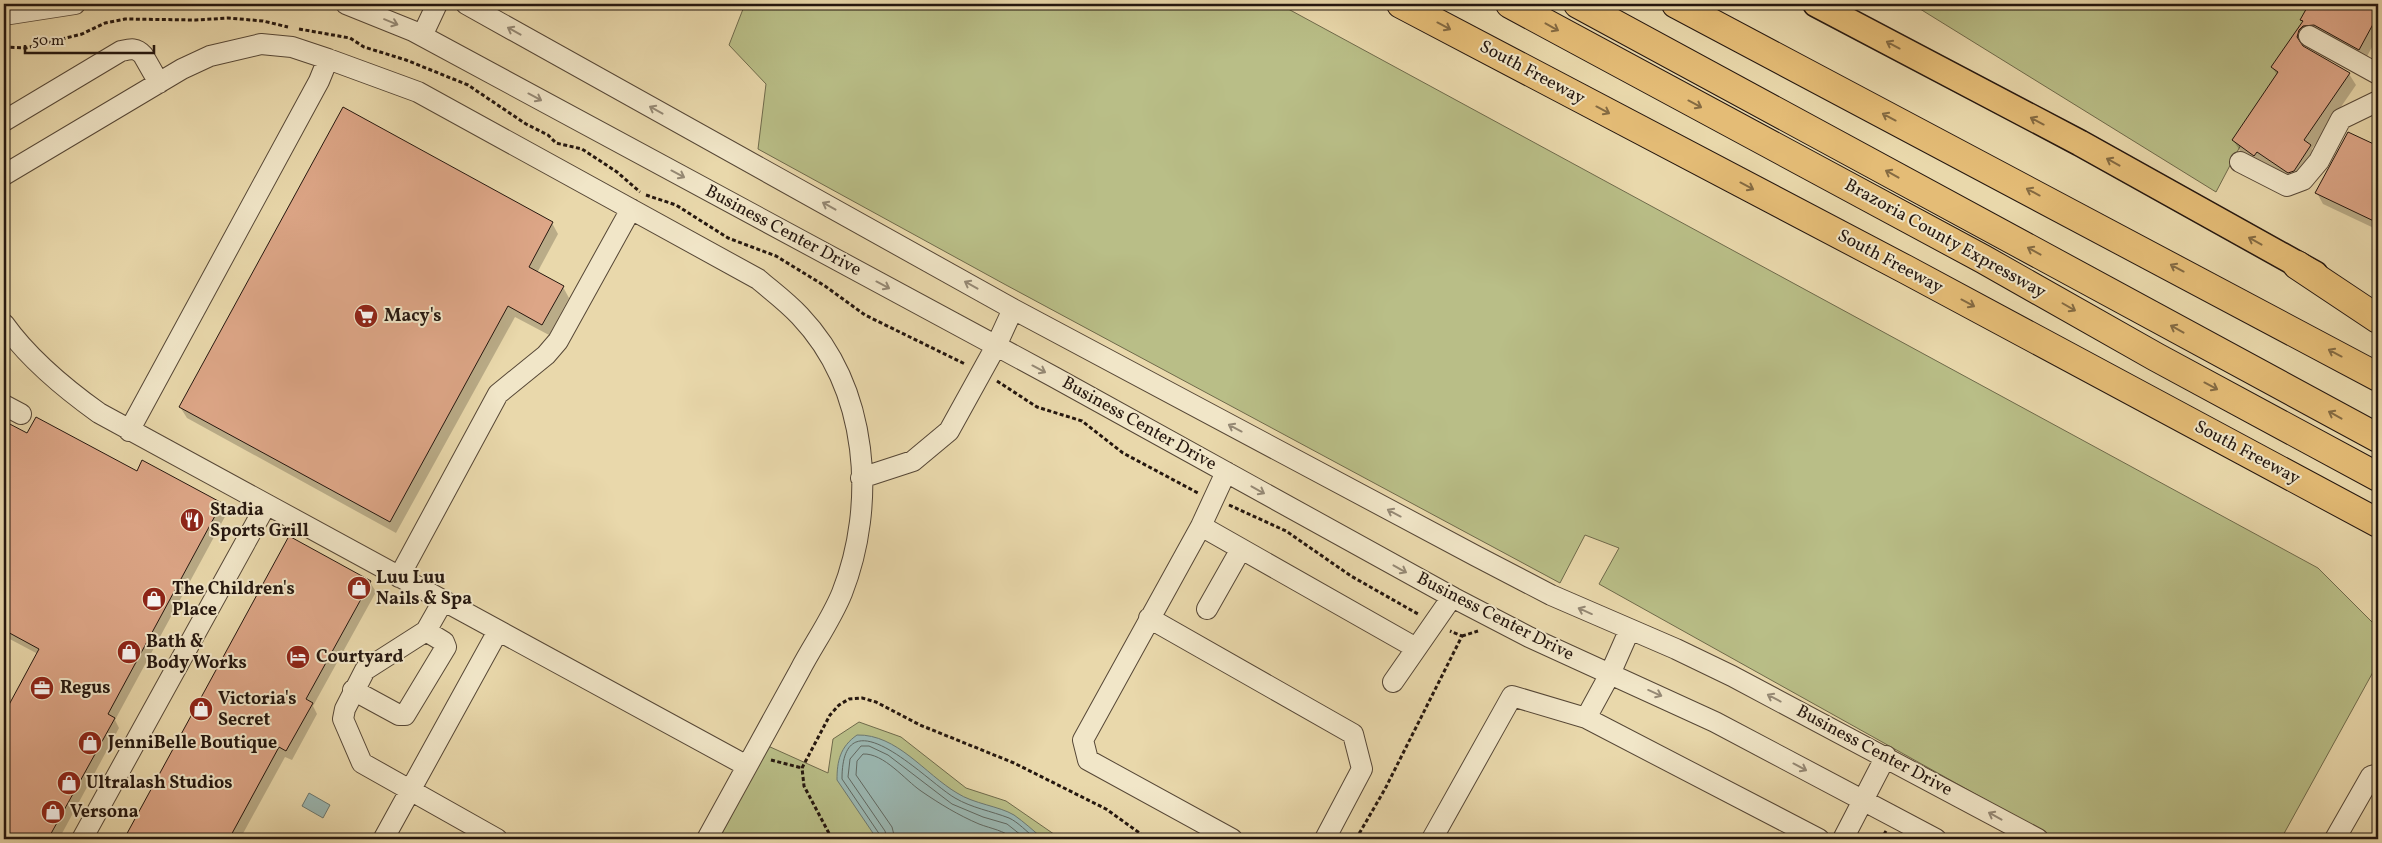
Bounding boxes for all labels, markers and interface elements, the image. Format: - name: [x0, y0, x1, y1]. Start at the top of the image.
- one-way arrow: [383, 18, 398, 27]
- scale bar: [25, 22, 154, 54]
- one-way arrow: [1436, 22, 1450, 32]
- one-way arrow: [1545, 22, 1560, 32]
- one-way arrow: [507, 26, 522, 36]
- text: 50 m: [32, 31, 64, 52]
- street label: South Freeway: [1475, 35, 1589, 111]
- one-way arrow: [1886, 40, 1901, 50]
- one-way arrow: [527, 93, 542, 102]
- one-way arrow: [1688, 99, 1703, 109]
- one-way arrow: [649, 105, 664, 115]
- one-way arrow: [1595, 106, 1610, 115]
- one-way arrow: [1883, 111, 1897, 121]
- one-way arrow: [2030, 116, 2045, 125]
- one-way arrow: [2105, 157, 2120, 167]
- one-way arrow: [1884, 169, 1899, 179]
- one-way arrow: [670, 170, 685, 179]
- street label: Brazoria County Expressway: [1840, 173, 2051, 305]
- street label: Business Center Drive: [701, 179, 865, 283]
- one-way arrow: [1739, 182, 1754, 191]
- one-way arrow: [2026, 187, 2041, 197]
- one-way arrow: [822, 201, 836, 211]
- street label: South Freeway: [1833, 224, 1947, 300]
- one-way arrow: [2247, 236, 2262, 246]
- one-way arrow: [2028, 246, 2042, 256]
- one-way arrow: [2169, 263, 2184, 273]
- one-way arrow: [875, 280, 890, 290]
- one-way arrow: [964, 280, 978, 290]
- one-way arrow: [1960, 299, 1975, 308]
- supermarket icon: Macy's: [353, 303, 379, 329]
- one-way arrow: [2061, 303, 2075, 313]
- place label: Macy's: [384, 304, 442, 329]
- one-way arrow: [2170, 324, 2185, 334]
- one-way arrow: [2329, 348, 2343, 358]
- one-way arrow: [1031, 365, 1046, 375]
- street label: Business Center Drive: [1057, 371, 1221, 477]
- one-way arrow: [2203, 382, 2217, 392]
- one-way arrow: [2328, 410, 2343, 420]
- street label: South Freeway: [2190, 415, 2304, 491]
- one-way arrow: [1228, 423, 1243, 432]
- one-way arrow: [1250, 486, 1265, 495]
- place label: Stadia Sports Grill: [210, 498, 309, 544]
- restaurant icon: Stadia Sports Grill: [179, 507, 205, 533]
- one-way arrow: [1387, 507, 1401, 517]
- one-way arrow: [1393, 564, 1407, 574]
- place label: Luu Luu Nails & Spa: [376, 566, 472, 612]
- street label: Business Center Drive: [1412, 566, 1578, 668]
- shop icon: Luu Luu Nails & Spa: [346, 575, 372, 601]
- place label: The Children's Place: [172, 577, 295, 623]
- shop icon: The Children's Place: [141, 586, 167, 612]
- one-way arrow: [1578, 605, 1593, 615]
- place label: Bath & Body Works: [146, 630, 247, 676]
- shop icon: Bath & Body Works: [116, 639, 142, 665]
- hotel icon: Courtyard: [285, 644, 311, 670]
- place label: Courtyard: [316, 645, 403, 670]
- office icon: Regus: [29, 675, 55, 701]
- place label: Regus: [60, 676, 111, 701]
- place label: Victoria's Secret: [218, 687, 297, 733]
- one-way arrow: [1647, 689, 1662, 699]
- one-way arrow: [1767, 693, 1782, 703]
- shop icon: Victoria's Secret: [188, 696, 214, 722]
- street label: Business Center Drive: [1792, 699, 1956, 803]
- shop icon: JenniBelle Boutique: [77, 730, 103, 756]
- place label: JenniBelle Boutique: [107, 731, 277, 756]
- one-way arrow: [1792, 762, 1807, 772]
- shop icon: Ultralash Studios: [56, 770, 82, 796]
- place label: Ultralash Studios: [86, 771, 233, 796]
- shop icon: Versona: [40, 799, 66, 825]
- place label: Versona: [70, 800, 139, 825]
- one-way arrow: [1988, 811, 2003, 820]

